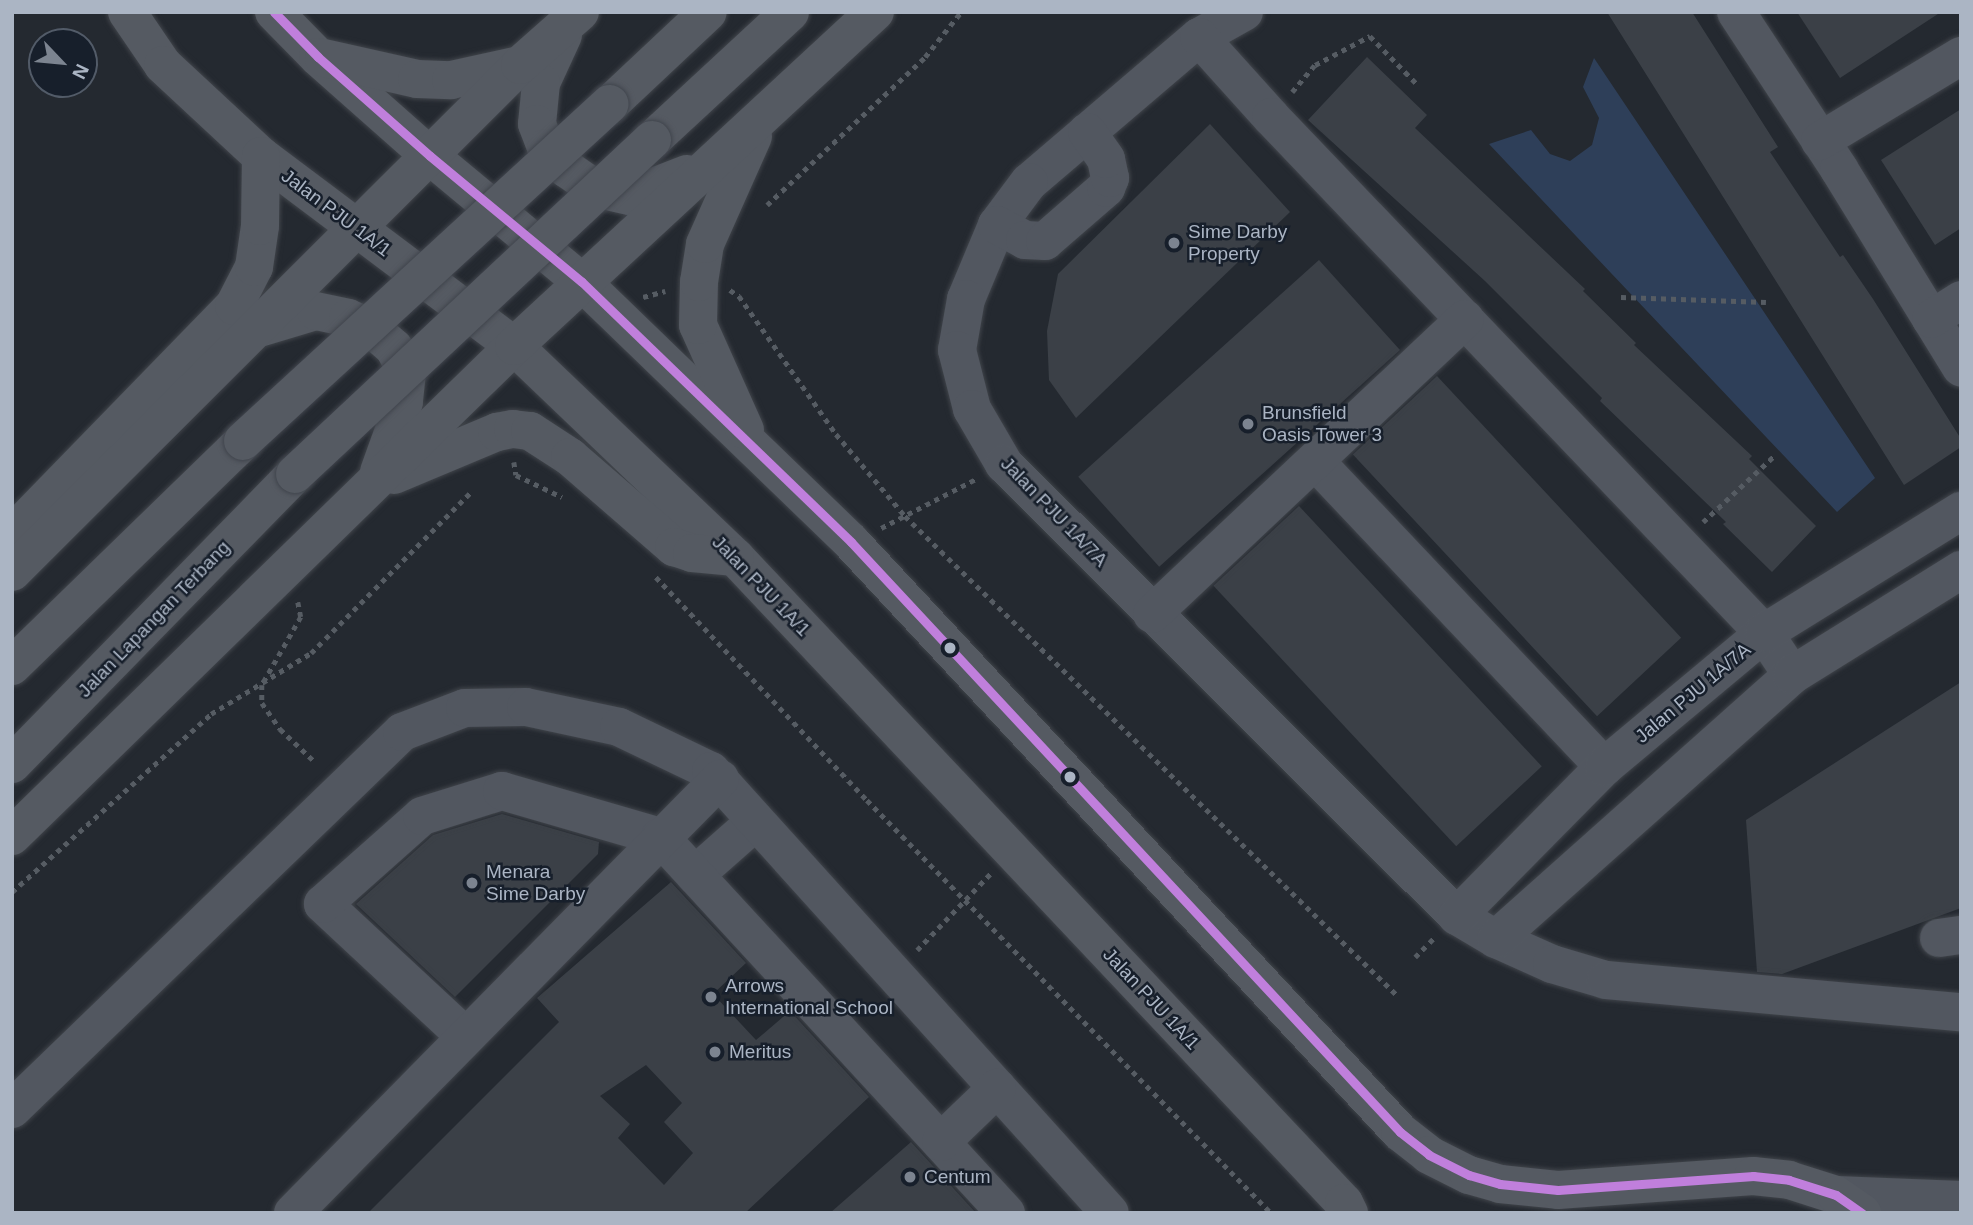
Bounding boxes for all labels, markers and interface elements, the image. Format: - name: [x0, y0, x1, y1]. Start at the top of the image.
- north arrow: [28, 28, 98, 98]
- text: N: [68, 61, 93, 82]
- street label: Jalan PJU 1A/1: [277, 164, 395, 262]
- place label: Sime Darby Property: [1188, 221, 1287, 265]
- marker: Sime Darby Property: [1166, 235, 1182, 251]
- place label: Brunsfield Oasis Tower 3: [1262, 402, 1382, 446]
- marker: Brunsfield Oasis Tower 3: [1240, 416, 1256, 432]
- street label: Jalan PJU 1A/7A: [996, 452, 1112, 572]
- street label: Jalan PJU 1A/1: [707, 531, 815, 641]
- street label: Jalan Lapangan Terbang: [73, 536, 235, 702]
- street label: Jalan PJU 1A/7A: [1631, 638, 1755, 748]
- unlabelled marker: [943, 641, 957, 655]
- unlabelled marker: [1063, 770, 1077, 784]
- place label: Menara Sime Darby: [486, 861, 585, 905]
- marker: Menara Sime Darby: [464, 875, 480, 891]
- street label: Jalan PJU 1A/1: [1098, 943, 1204, 1055]
- place label: Arrows International School: [725, 975, 893, 1019]
- marker: Arrows International School: [703, 989, 719, 1005]
- place label: Meritus: [729, 1041, 791, 1063]
- marker: Meritus: [707, 1044, 723, 1060]
- place label: Centum: [924, 1166, 991, 1188]
- marker: Centum: [902, 1169, 918, 1185]

